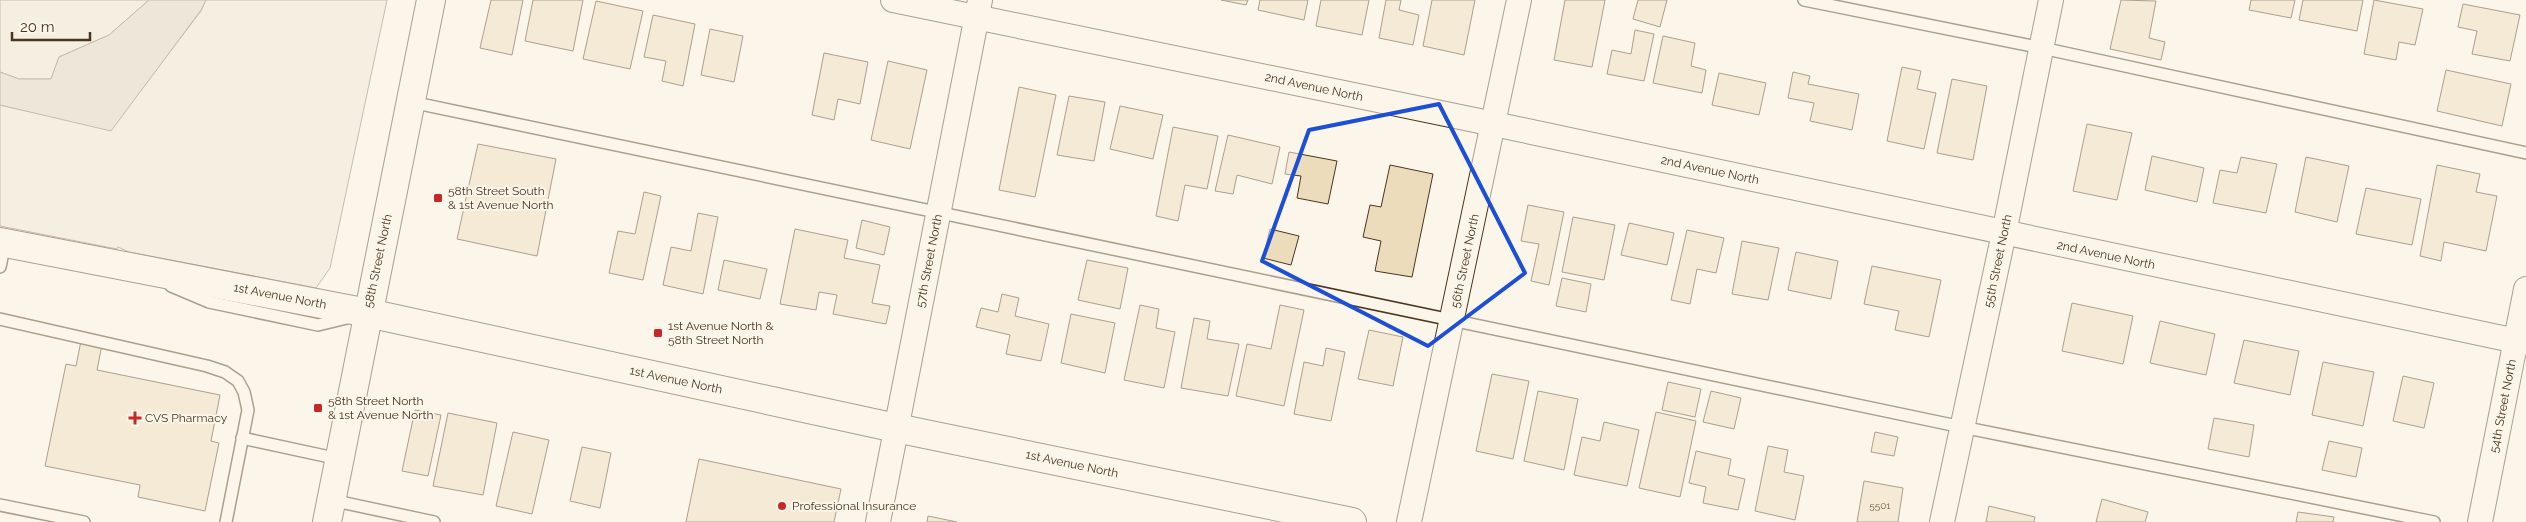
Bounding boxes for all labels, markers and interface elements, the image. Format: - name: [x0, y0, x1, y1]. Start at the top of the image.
- scale bar: [12, 10, 90, 42]
- text: 20 m: [20, 18, 55, 36]
- street label: 2nd Avenue North: [1264, 70, 1364, 104]
- street label: 2nd Avenue North: [1660, 153, 1760, 187]
- place label: 58th Street South & 1st Avenue North: [448, 184, 553, 212]
- marker: 58th Street South & 1st Avenue North: [432, 192, 444, 204]
- street label: 58th Street North: [361, 213, 395, 309]
- street label: 57th Street North: [913, 213, 945, 309]
- street label: 56th Street North: [1448, 213, 1482, 309]
- street label: 55th Street North: [1981, 213, 2015, 309]
- street label: 2nd Avenue North: [2056, 238, 2156, 272]
- street label: 1st Avenue North: [232, 280, 328, 312]
- place label: 1st Avenue North & 58th Street North: [668, 319, 773, 347]
- marker: 1st Avenue North & 58th Street North: [652, 327, 664, 339]
- street label: 54th Street North: [2487, 358, 2519, 454]
- street label: 1st Avenue North: [628, 363, 724, 397]
- place label: 58th Street North & 1st Avenue North: [328, 394, 433, 422]
- marker: 58th Street North & 1st Avenue North: [312, 402, 324, 414]
- place label: CVS Pharmacy: [145, 411, 228, 425]
- marker: CVS Pharmacy: [129, 412, 141, 424]
- street label: 1st Avenue North: [1024, 447, 1120, 481]
- place label: Professional Insurance: [792, 499, 916, 513]
- marker: Professional Insurance: [776, 500, 788, 512]
- house number: 5501: [1869, 500, 1891, 511]

